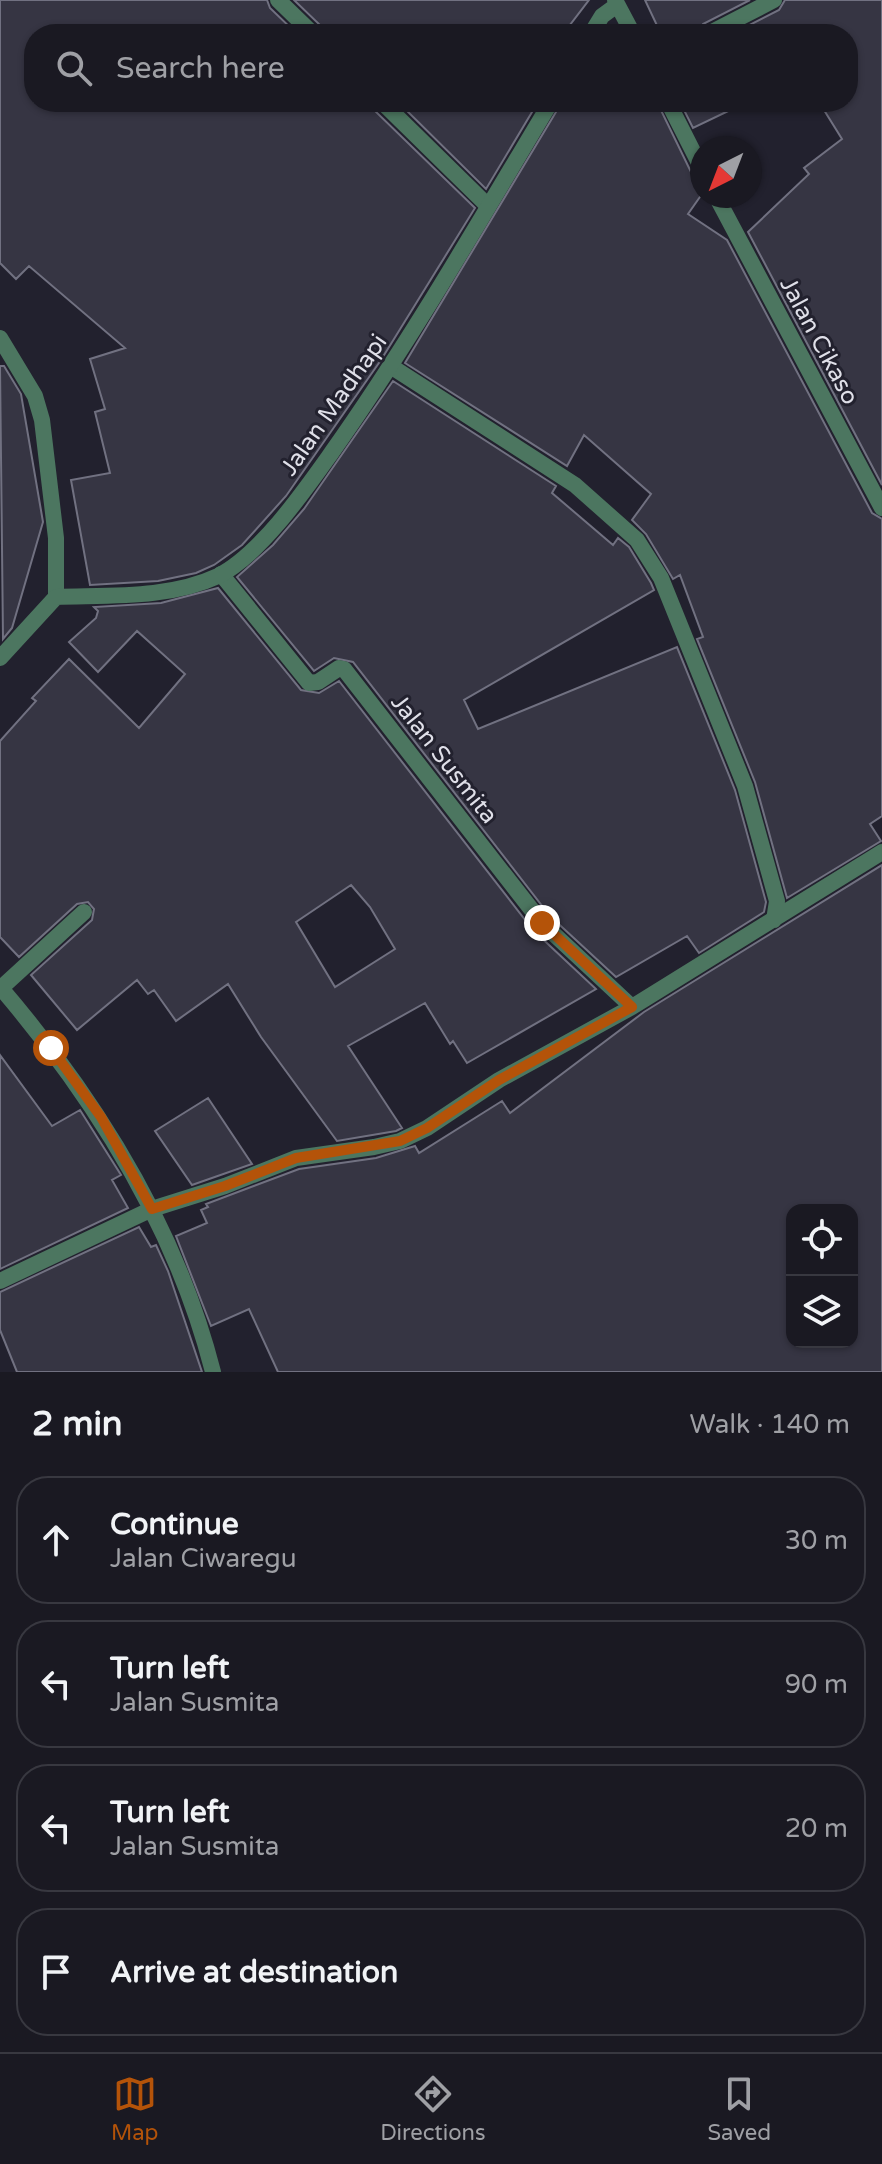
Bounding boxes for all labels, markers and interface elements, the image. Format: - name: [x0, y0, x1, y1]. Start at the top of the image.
- search box: [24, 24, 858, 112]
- icon: search: [52, 46, 96, 90]
- text: Search here: [116, 50, 285, 87]
- north arrow: [690, 136, 762, 208]
- street label: Jalan Cikaso: [773, 272, 865, 410]
- street label: Jalan Madhapi: [275, 329, 393, 481]
- street label: Jalan Susmita: [384, 688, 504, 830]
- route end: [524, 905, 560, 941]
- route start: [33, 1030, 69, 1066]
- map controls: [786, 1204, 858, 1348]
- button: locate: [786, 1204, 858, 1276]
- button: layers: [786, 1276, 858, 1348]
- text: 2 min: [32, 1404, 123, 1445]
- text: Walk · 140 m: [690, 1409, 850, 1440]
- text: Continue: [110, 1506, 239, 1543]
- icon: ahead: [34, 1518, 78, 1562]
- text: 30 m: [785, 1525, 848, 1556]
- text: Jalan Ciwaregu: [110, 1543, 297, 1574]
- text: Turn left: [110, 1650, 229, 1687]
- icon: left: [34, 1662, 78, 1706]
- text: 90 m: [785, 1669, 848, 1700]
- text: Jalan Susmita: [110, 1687, 279, 1718]
- text: Turn left: [110, 1794, 229, 1831]
- icon: left: [34, 1806, 78, 1850]
- text: 20 m: [785, 1813, 848, 1844]
- text: Jalan Susmita: [110, 1831, 279, 1862]
- icon: arrive: [34, 1950, 78, 1994]
- text: Arrive at destination: [110, 1954, 398, 1991]
- tab: Map: [111, 2072, 158, 2146]
- tab: Directions: [380, 2072, 486, 2146]
- tab: Saved: [707, 2072, 771, 2146]

